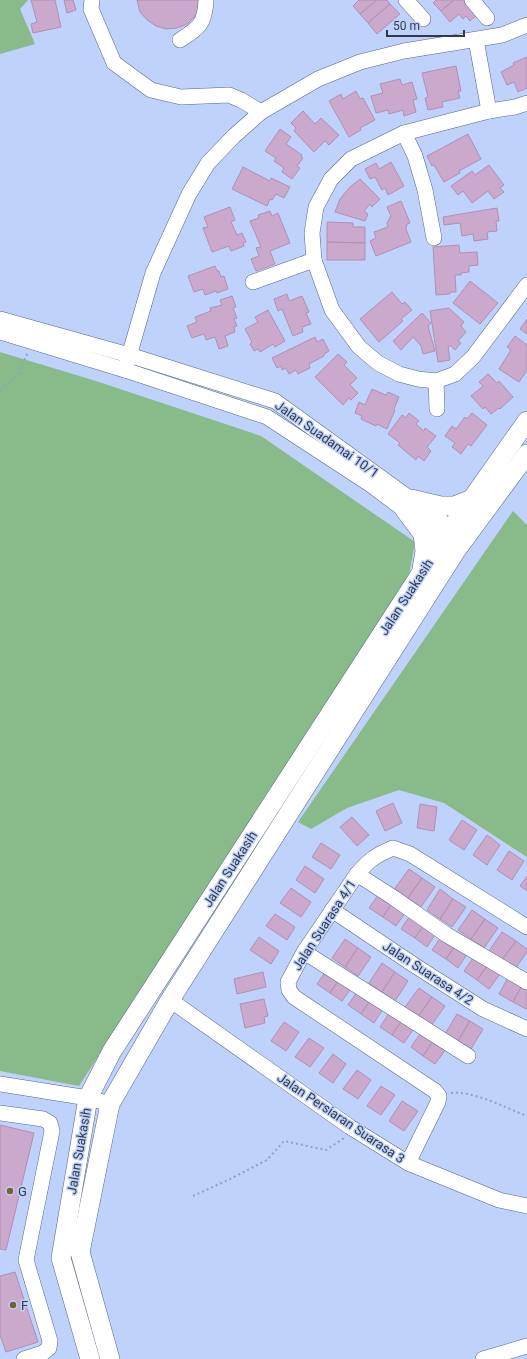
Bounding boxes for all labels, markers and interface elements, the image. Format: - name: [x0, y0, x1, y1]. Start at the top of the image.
- scale bar: [387, 12, 464, 38]
- text: 50 m: [393, 19, 420, 33]
- street label: Jalan Suadamai 10/1: [272, 397, 382, 481]
- street label: Jalan Suakasih: [376, 556, 436, 638]
- street label: Jalan Suakasih: [200, 828, 260, 910]
- street label: Jalan Suarasa 4/1: [289, 877, 359, 973]
- street label: Jalan Suarasa 4/2: [380, 938, 476, 1008]
- street label: Jalan Persiaran Suarasa 3: [274, 1070, 408, 1166]
- street label: Jalan Suakasih: [64, 1107, 94, 1195]
- place label: G: [18, 1184, 27, 1199]
- marker: G: [5, 1186, 15, 1196]
- place label: F: [21, 1298, 28, 1313]
- marker: F: [8, 1300, 18, 1310]

